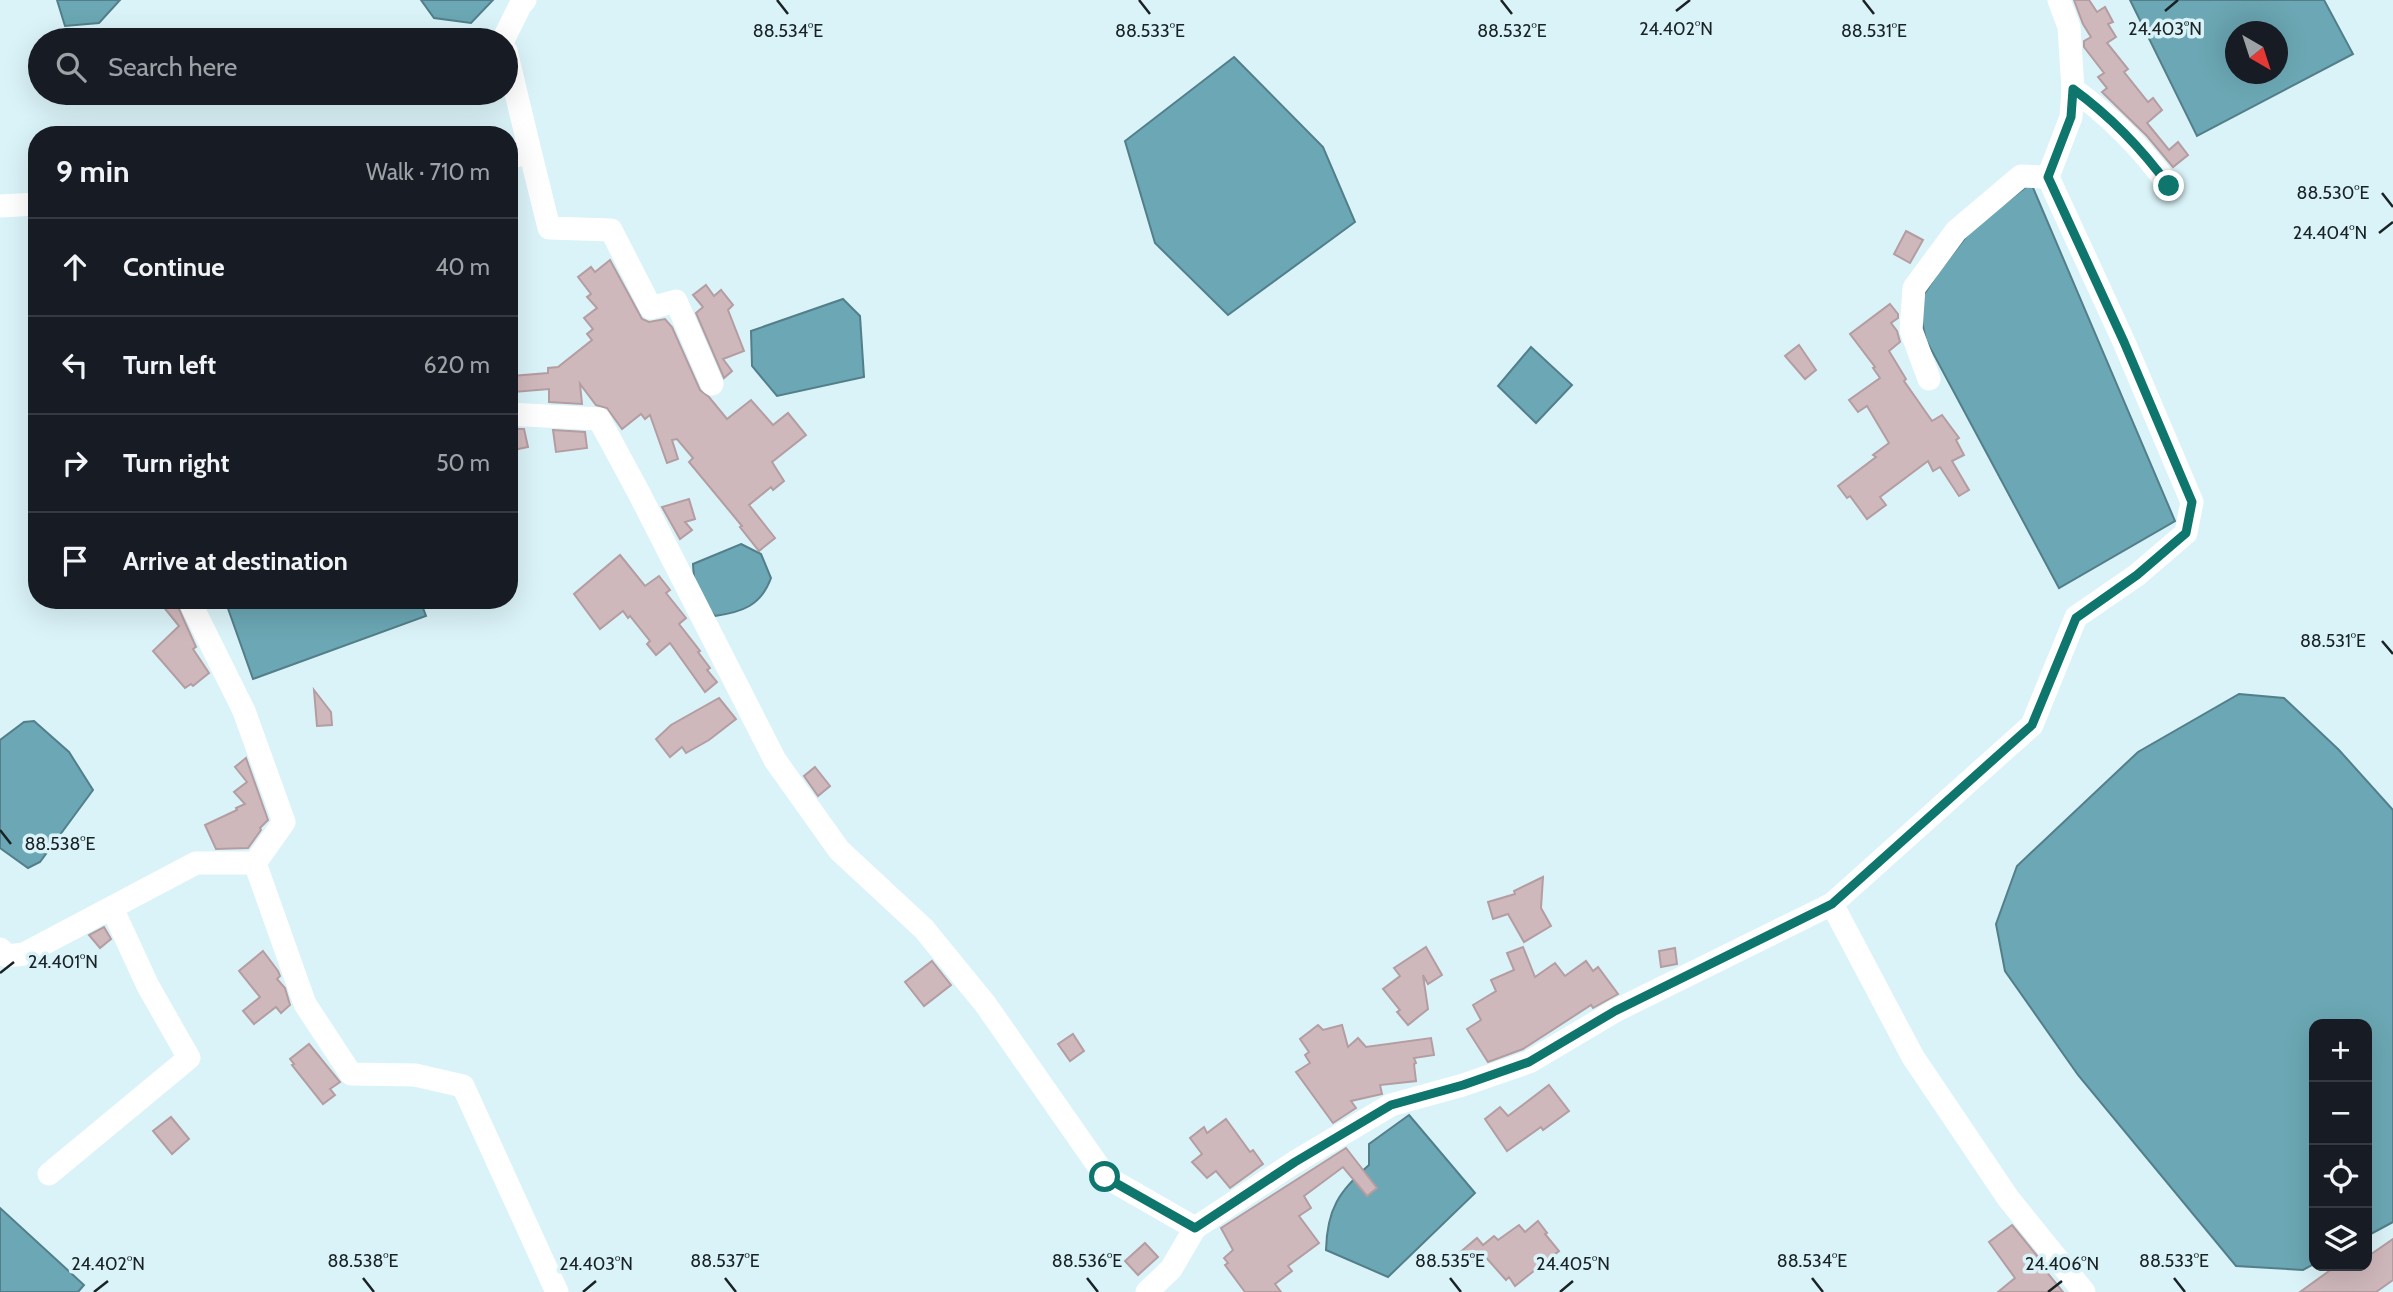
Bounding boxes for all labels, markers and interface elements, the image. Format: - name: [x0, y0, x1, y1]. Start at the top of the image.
- text: 24.402°N: [1639, 18, 1713, 40]
- text: 24.403°N: [2128, 18, 2202, 40]
- text: 88.534°E: [753, 20, 823, 42]
- text: 88.533°E: [1115, 20, 1185, 42]
- text: 88.532°E: [1477, 20, 1547, 42]
- text: 88.531°E: [1841, 20, 1907, 42]
- north arrow: [2225, 21, 2288, 84]
- search box: [28, 28, 518, 105]
- icon: search: [52, 48, 90, 86]
- text: Search here: [108, 51, 237, 83]
- text: 9 min: [56, 153, 129, 190]
- text: Walk · 710 m: [366, 158, 490, 186]
- route end: [2153, 170, 2184, 201]
- text: 88.530°E: [2297, 182, 2369, 204]
- text: 24.404°N: [2293, 222, 2367, 244]
- icon: ahead: [56, 248, 94, 286]
- text: Continue: [123, 251, 225, 283]
- text: 40 m: [435, 253, 490, 281]
- icon: left: [56, 346, 94, 384]
- text: Turn left: [123, 349, 216, 381]
- text: 620 m: [423, 351, 490, 379]
- icon: right: [56, 444, 94, 482]
- text: Turn right: [123, 447, 229, 479]
- text: 50 m: [436, 449, 490, 477]
- icon: arrive: [56, 542, 94, 580]
- text: Arrive at destination: [123, 545, 348, 577]
- text: 88.531°E: [2300, 630, 2366, 652]
- text: 88.538°E: [24, 833, 96, 855]
- text: 24.401°N: [28, 951, 98, 973]
- map controls: [2309, 1019, 2372, 1271]
- button: +: [2309, 1019, 2372, 1082]
- button: −: [2309, 1082, 2372, 1145]
- button: locate: [2309, 1145, 2372, 1208]
- route start: [1089, 1161, 1120, 1192]
- button: layers: [2309, 1208, 2372, 1271]
- text: 88.538°E: [327, 1250, 399, 1272]
- text: 88.537°E: [690, 1250, 760, 1272]
- text: 88.536°E: [1052, 1250, 1122, 1272]
- text: 88.535°E: [1415, 1250, 1485, 1272]
- text: 88.534°E: [1777, 1250, 1847, 1272]
- text: 88.533°E: [2139, 1250, 2209, 1272]
- text: 24.402°N: [71, 1253, 145, 1275]
- text: 24.403°N: [559, 1253, 633, 1275]
- text: 24.405°N: [1536, 1253, 1610, 1275]
- text: 24.406°N: [2025, 1253, 2099, 1275]

